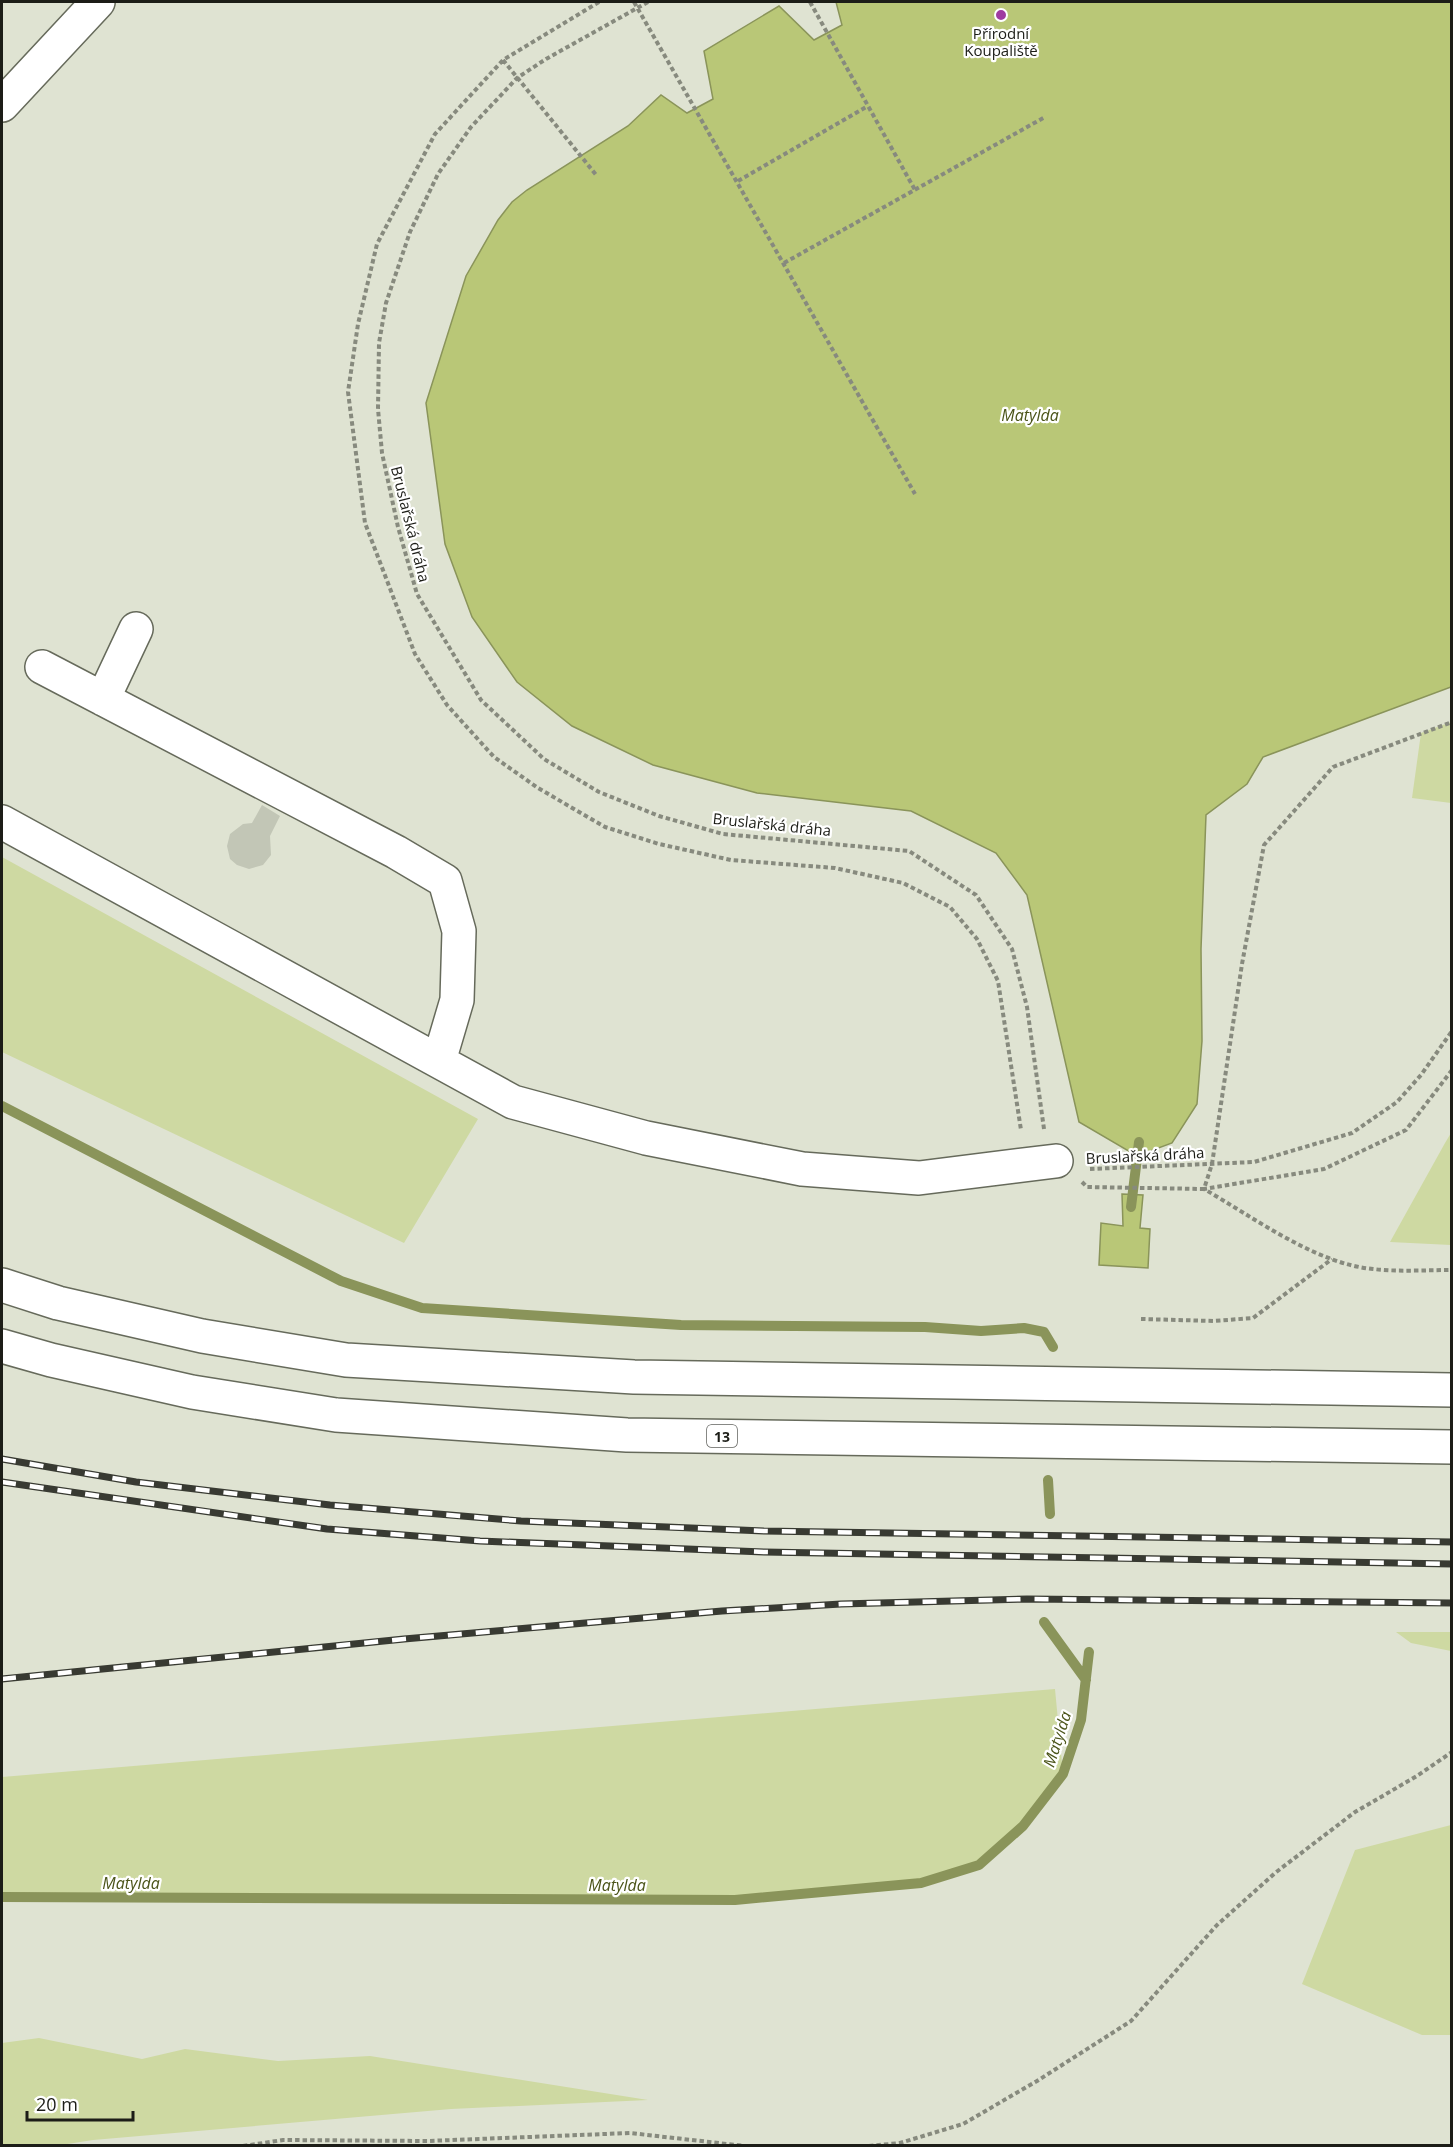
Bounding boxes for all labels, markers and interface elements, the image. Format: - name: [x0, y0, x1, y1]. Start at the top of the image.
- marker: Přírodní Koupaliště: [994, 8, 1008, 22]
- place label: Přírodní Koupaliště: [964, 23, 1038, 60]
- water label: Matylda: [1001, 404, 1059, 426]
- street label: Bruslařská dráha: [387, 464, 435, 584]
- street label: Bruslařská dráha: [712, 808, 832, 840]
- street label: Bruslařská dráha: [1085, 1142, 1205, 1168]
- road number: 13: [707, 1425, 737, 1447]
- water label: Matylda: [1038, 1708, 1076, 1770]
- water label: Matylda: [102, 1872, 160, 1894]
- water label: Matylda: [588, 1874, 646, 1896]
- scale bar: [27, 2084, 134, 2122]
- text: 20 m: [36, 2092, 78, 2116]

